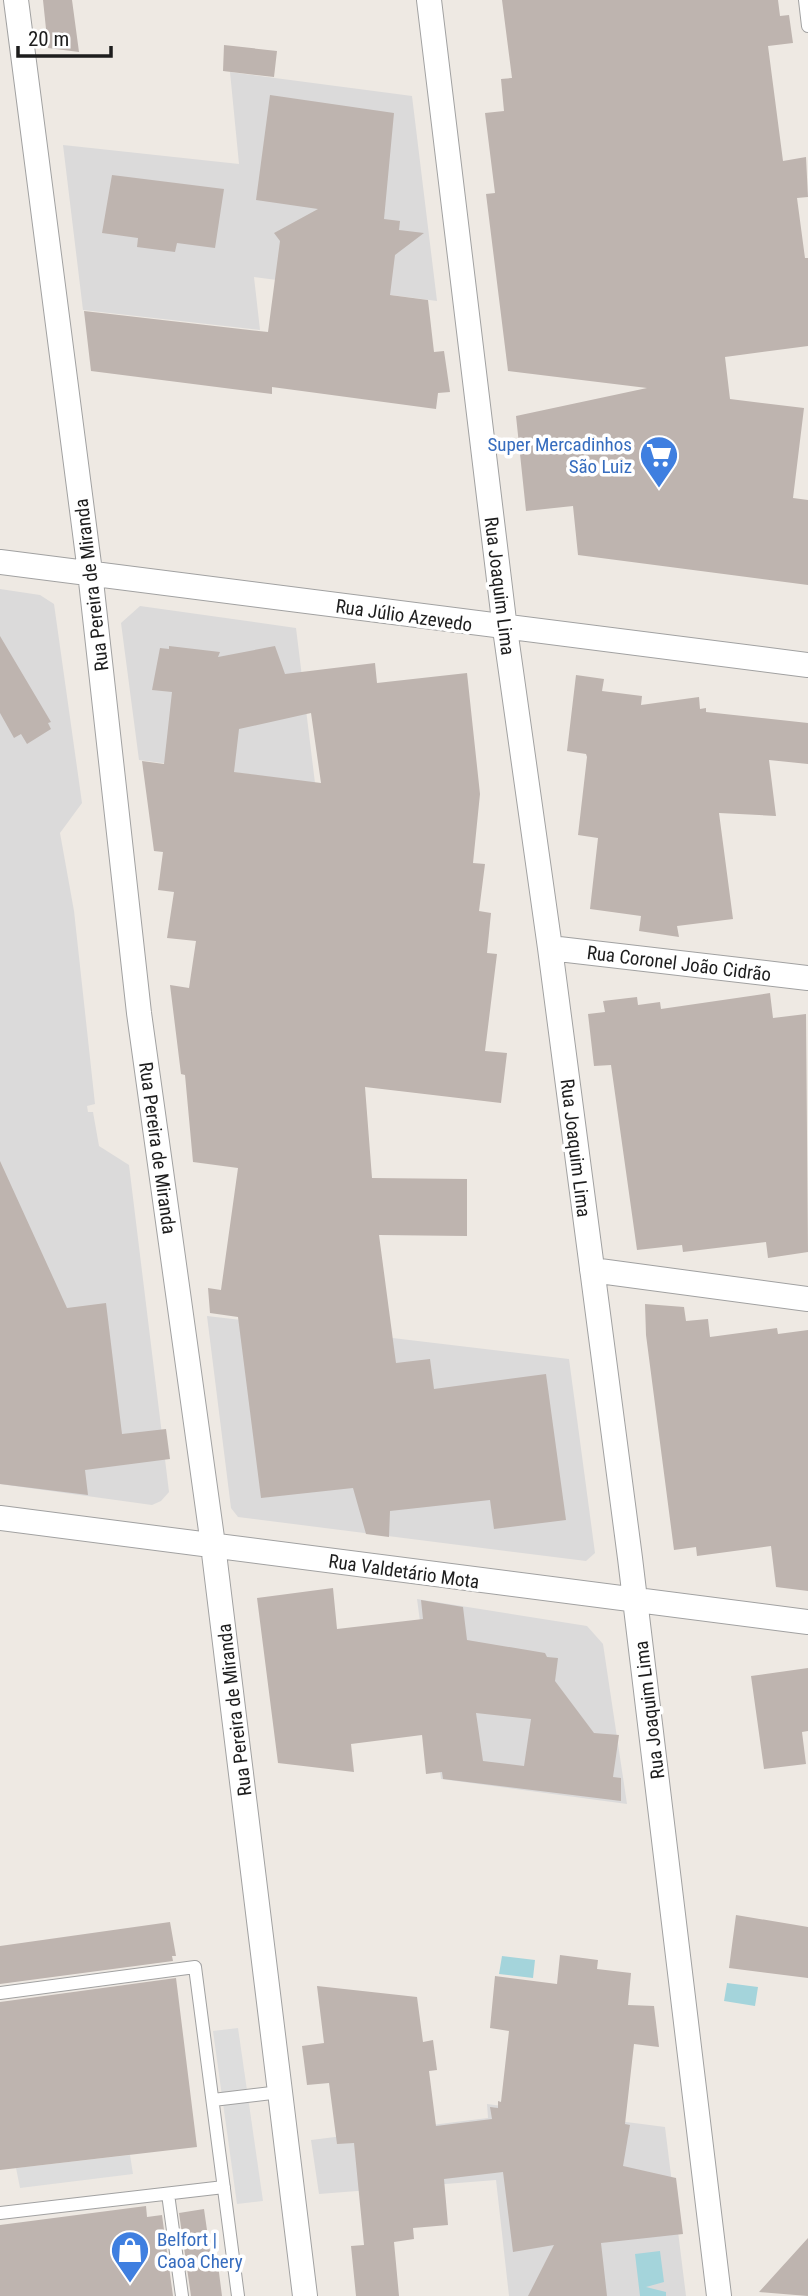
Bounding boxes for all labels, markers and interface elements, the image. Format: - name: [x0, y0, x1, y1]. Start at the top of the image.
- scale bar: [18, 14, 110, 58]
- text: 20 m: [28, 27, 69, 51]
- place label: Super Mercadinhos São Luiz: [487, 433, 632, 478]
- supermarket icon: Super Mercadinhos São Luiz: [638, 434, 680, 489]
- street label: Rua Pereira de Miranda: [70, 497, 113, 672]
- street label: Rua Joaquim Lima: [480, 516, 519, 656]
- street label: Rua Júlio Azevedo: [334, 595, 474, 636]
- street label: Rua Coronel João Cidrão: [586, 941, 772, 986]
- street label: Rua Pereira de Miranda: [134, 1061, 181, 1236]
- street label: Rua Joaquim Lima: [556, 1078, 595, 1218]
- street label: Rua Valdetário Mota: [327, 1550, 481, 1593]
- street label: Rua Pereira de Miranda: [213, 1622, 256, 1797]
- street label: Rua Joaquim Lima: [630, 1640, 669, 1780]
- place label: Belfort | Caoa Chery: [157, 2228, 243, 2273]
- shop icon: Belfort | Caoa Chery: [109, 2229, 151, 2284]

